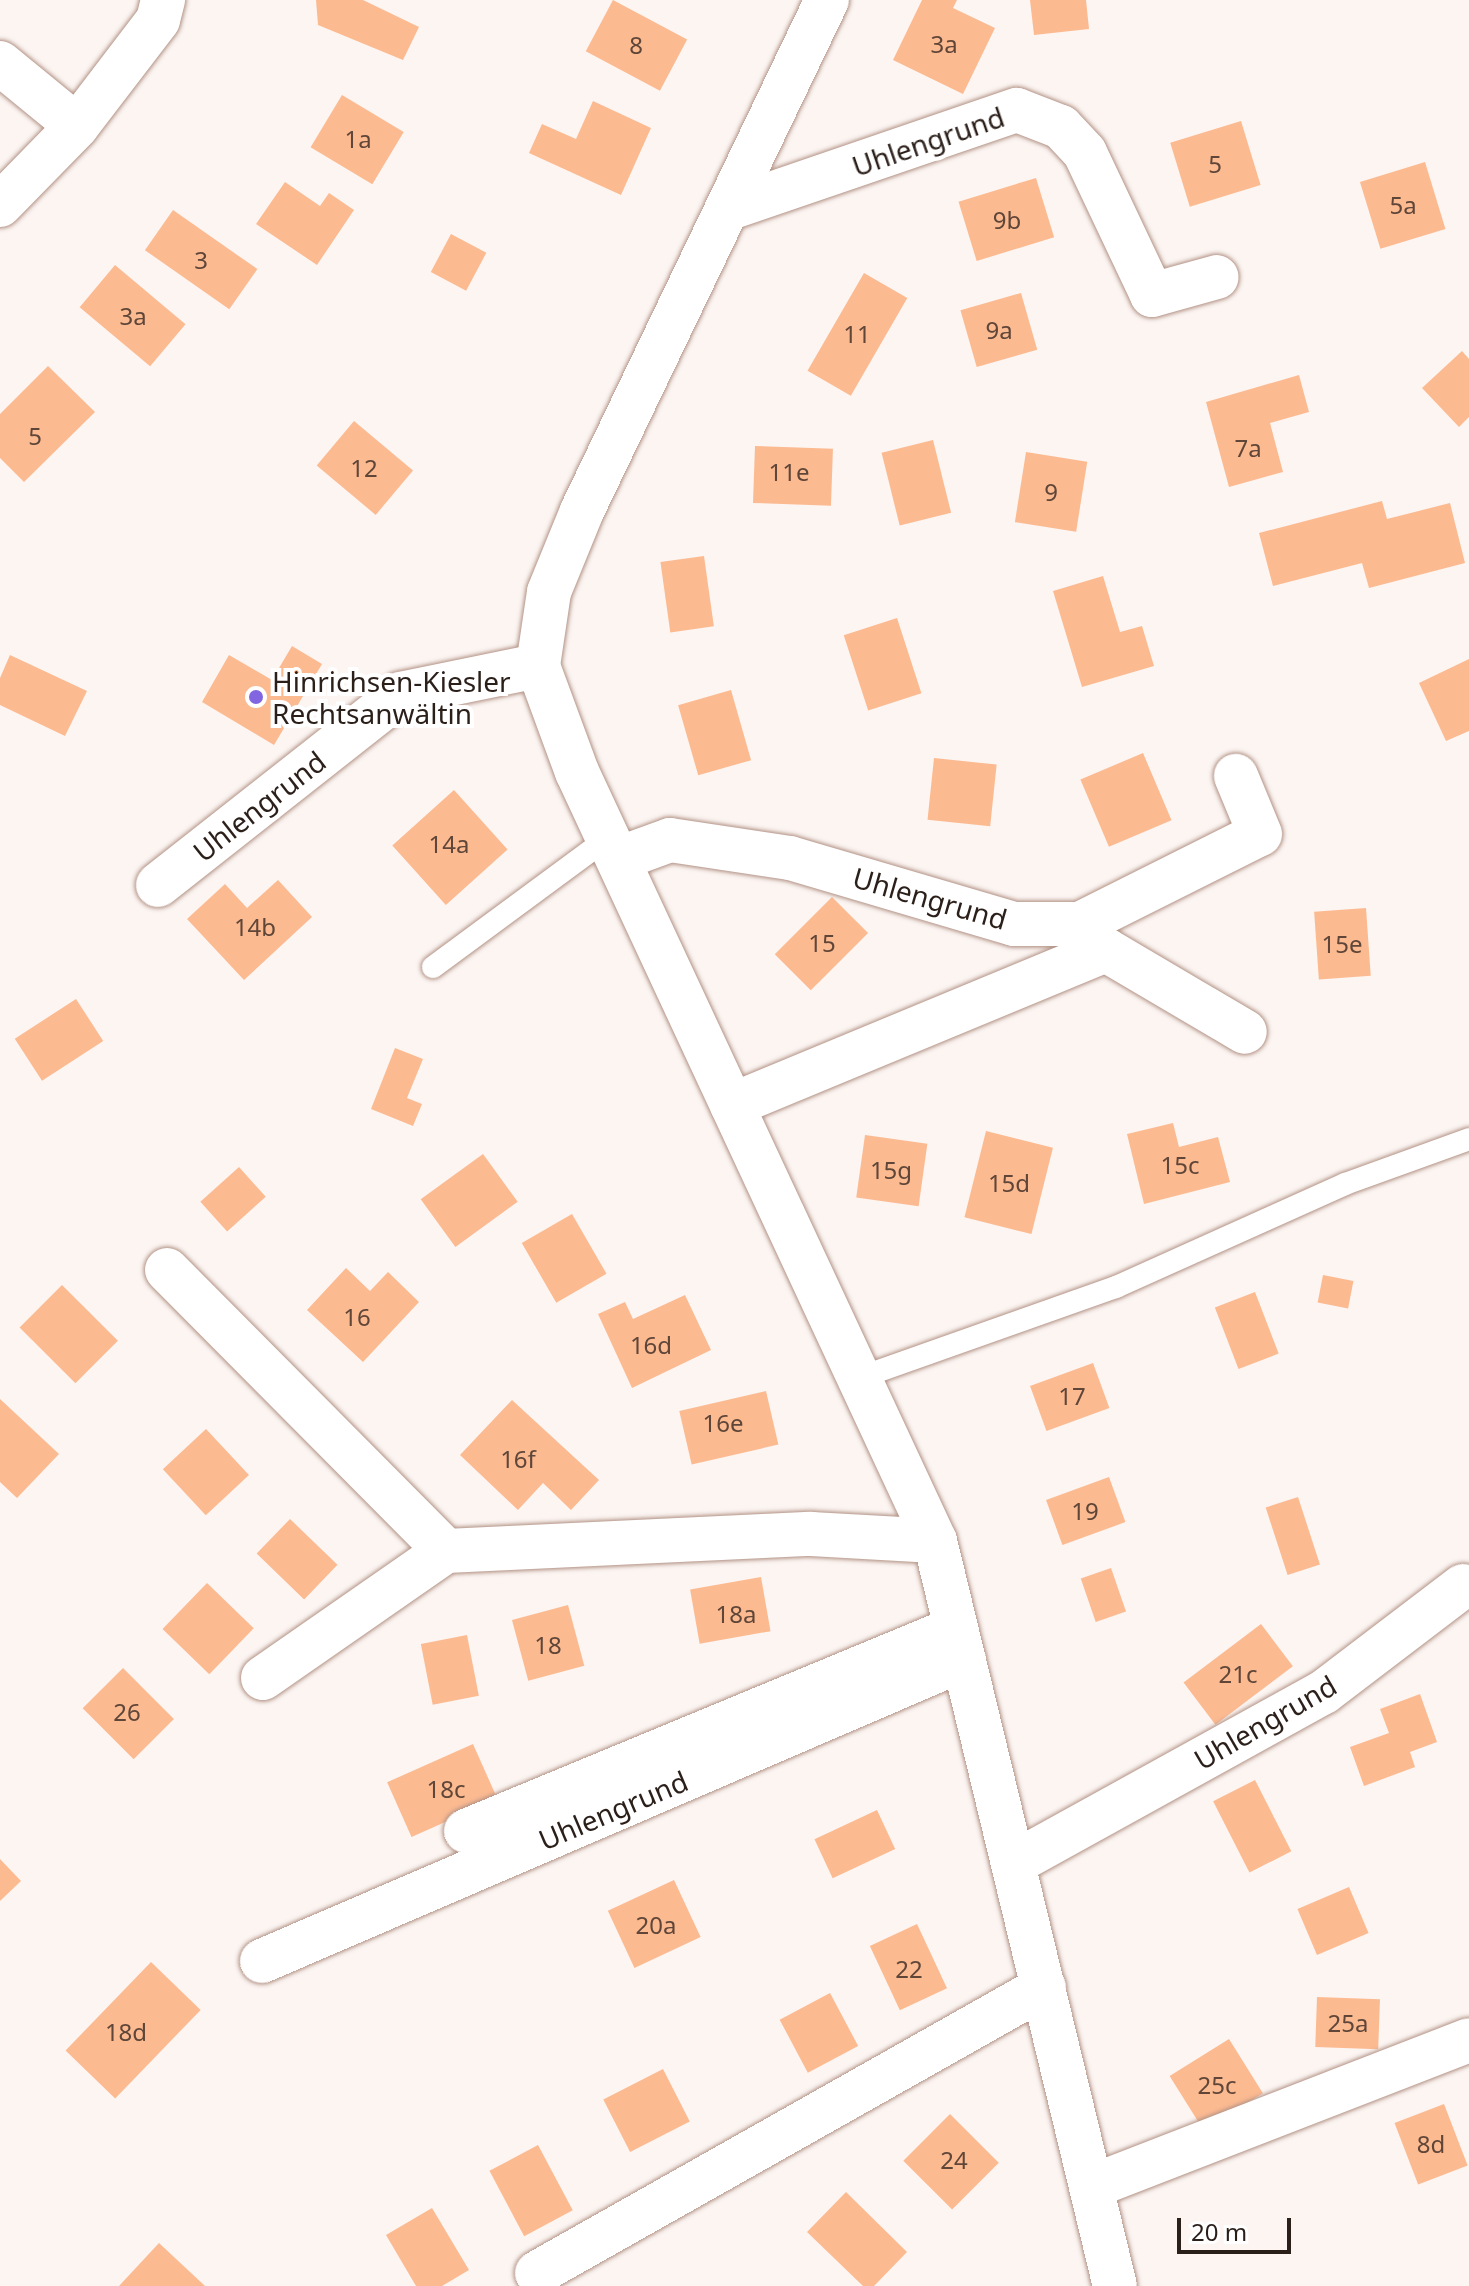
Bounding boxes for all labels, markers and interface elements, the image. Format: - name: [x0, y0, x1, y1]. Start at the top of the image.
- house number: 3a: [930, 30, 958, 58]
- house number: 8: [629, 31, 643, 59]
- street label: Uhlengrund: [848, 99, 1008, 183]
- house number: 1a: [344, 125, 372, 153]
- house number: 5: [1208, 150, 1222, 178]
- house number: 5a: [1389, 191, 1417, 219]
- house number: 9b: [993, 206, 1021, 234]
- house number: 3: [194, 246, 208, 274]
- house number: 3a: [119, 302, 147, 330]
- house number: 9a: [985, 316, 1013, 344]
- house number: 11: [843, 320, 871, 348]
- house number: 5: [28, 422, 42, 450]
- house number: 7a: [1234, 434, 1262, 462]
- house number: 12: [350, 454, 378, 482]
- house number: 11e: [769, 458, 809, 486]
- house number: 9: [1044, 478, 1058, 506]
- place label: Hinrichsen-Kiesler Rechtsanwältin: [272, 664, 511, 730]
- marker: Hinrichsen-Kiesler Rechtsanwältin: [247, 688, 265, 706]
- street label: Uhlengrund: [186, 744, 332, 868]
- house number: 14a: [429, 830, 469, 858]
- street label: Uhlengrund: [849, 860, 1011, 936]
- house number: 14b: [234, 913, 276, 941]
- house number: 15: [808, 929, 836, 957]
- house number: 15e: [1322, 930, 1362, 958]
- house number: 15c: [1161, 1151, 1199, 1179]
- house number: 15g: [870, 1156, 912, 1184]
- house number: 15d: [988, 1169, 1030, 1197]
- house number: 16: [343, 1303, 371, 1331]
- house number: 16d: [630, 1331, 672, 1359]
- house number: 17: [1058, 1382, 1086, 1410]
- house number: 16e: [703, 1409, 743, 1437]
- house number: 16f: [500, 1445, 536, 1473]
- house number: 19: [1071, 1497, 1099, 1525]
- house number: 18a: [716, 1600, 756, 1628]
- house number: 18: [534, 1631, 562, 1659]
- house number: 21c: [1219, 1660, 1257, 1688]
- street label: Uhlengrund: [1188, 1668, 1342, 1776]
- house number: 26: [113, 1698, 141, 1726]
- street label: Uhlengrund: [533, 1764, 693, 1856]
- house number: 18c: [427, 1775, 465, 1803]
- house number: 20a: [636, 1911, 676, 1939]
- house number: 22: [895, 1955, 923, 1983]
- house number: 25a: [1328, 2009, 1368, 2037]
- house number: 18d: [105, 2018, 147, 2046]
- house number: 25c: [1198, 2071, 1236, 2099]
- house number: 8d: [1417, 2130, 1445, 2158]
- house number: 24: [940, 2146, 968, 2174]
- scale bar: [1181, 2202, 1295, 2252]
- text: 20 m: [1191, 2215, 1247, 2248]

